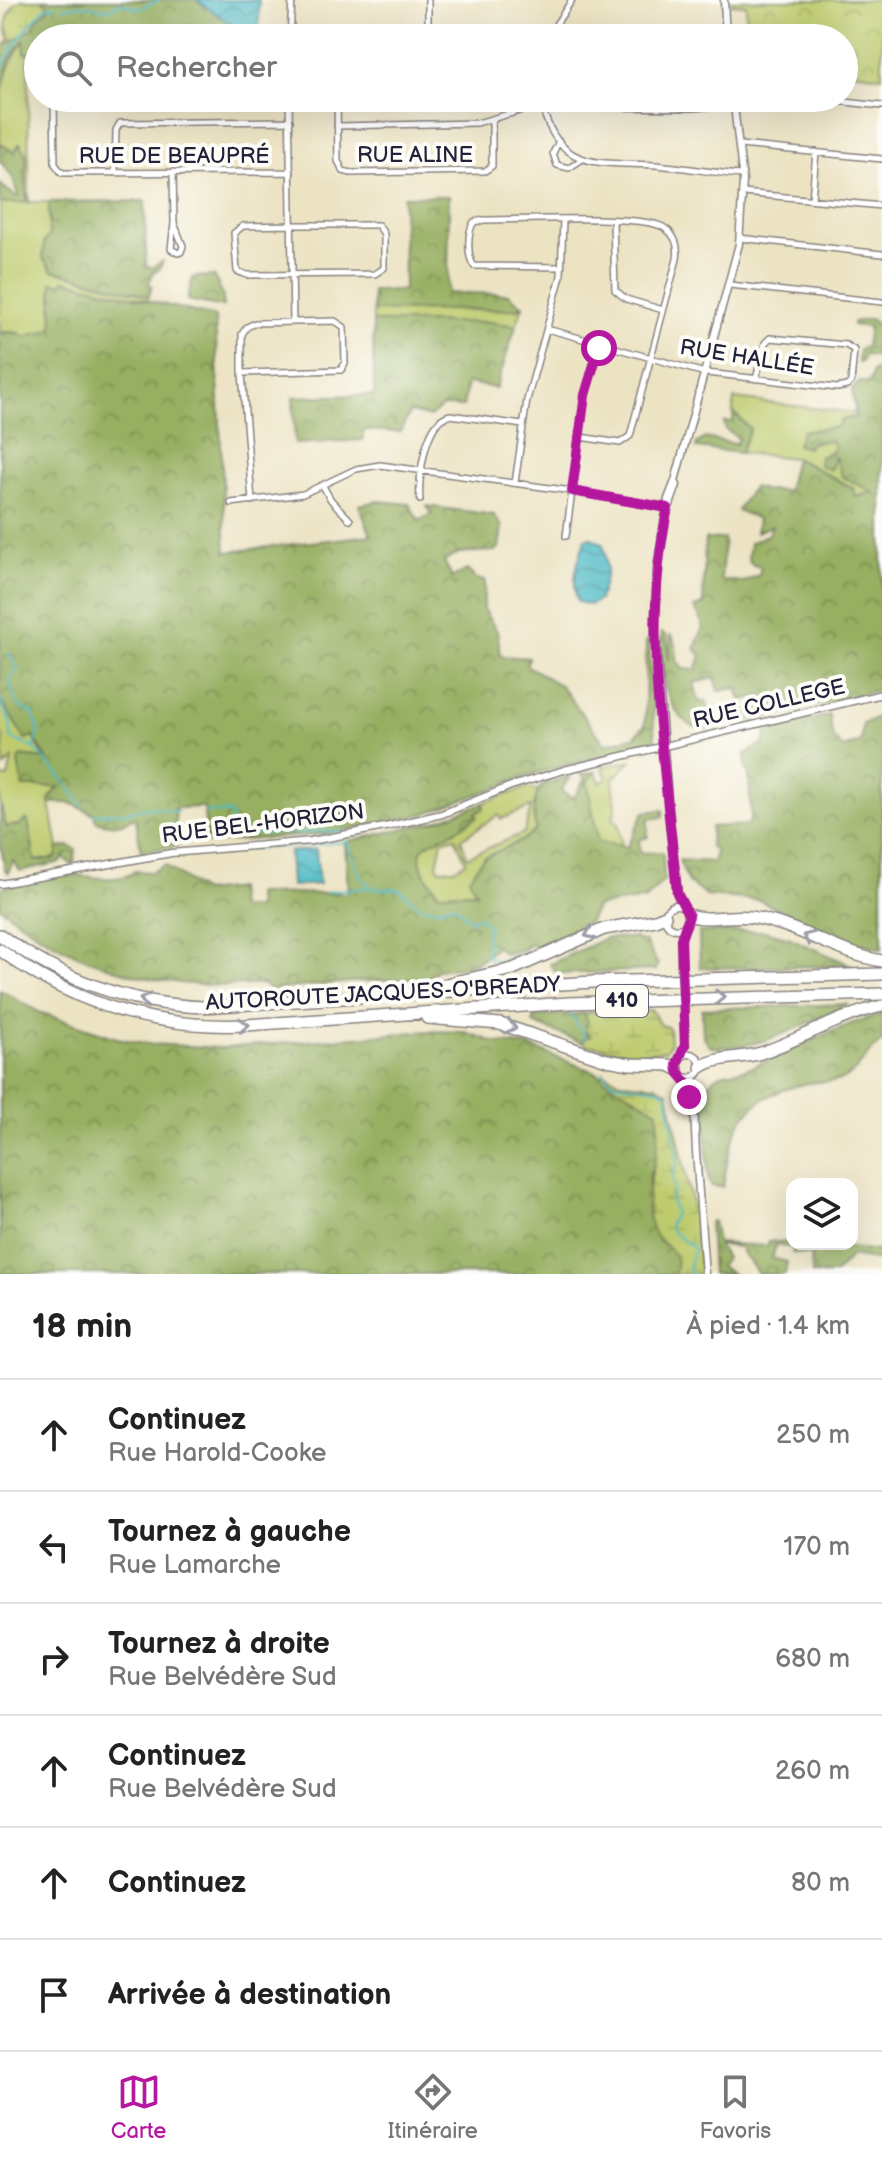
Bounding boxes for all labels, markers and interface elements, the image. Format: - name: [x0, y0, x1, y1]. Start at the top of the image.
- search box: [24, 24, 858, 112]
- icon: search: [52, 46, 96, 90]
- text: Rechercher: [116, 50, 277, 86]
- street label: RUE DE BEAUPRÉ: [79, 142, 269, 170]
- street label: RUE ALINE: [357, 142, 473, 169]
- route start: [581, 330, 617, 366]
- street label: RUE HALLÉE: [678, 333, 816, 382]
- street label: RUE COLLEGE: [690, 673, 848, 735]
- street label: RUE BEL-HORIZON: [160, 798, 366, 850]
- one-way arrow: [584, 925, 598, 941]
- one-way arrow: [802, 930, 817, 946]
- street label: AUTOROUTE JACQUES-O'BREADY: [205, 971, 561, 1017]
- road number: 410: [596, 985, 648, 1017]
- one-way arrow: [714, 988, 727, 1005]
- one-way arrow: [138, 993, 152, 1010]
- one-way arrow: [238, 1017, 251, 1034]
- one-way arrow: [504, 1018, 518, 1035]
- route end: [671, 1079, 707, 1115]
- map controls: [786, 1178, 858, 1250]
- button: layers: [786, 1178, 858, 1250]
- text: 18 min: [32, 1306, 132, 1347]
- text: À pied · 1.4 km: [686, 1311, 850, 1342]
- text: Continuez: [108, 1402, 246, 1438]
- icon: ahead: [32, 1413, 76, 1457]
- text: 250 m: [776, 1420, 850, 1451]
- text: Rue Harold-Cooke: [108, 1438, 327, 1469]
- text: Tournez à gauche: [108, 1514, 351, 1550]
- icon: left: [32, 1525, 76, 1569]
- text: 170 m: [783, 1532, 850, 1563]
- text: Rue Lamarche: [108, 1550, 281, 1581]
- text: Tournez à droite: [108, 1626, 330, 1662]
- icon: right: [32, 1637, 76, 1681]
- text: 680 m: [775, 1644, 850, 1675]
- text: Rue Belvédère Sud: [108, 1662, 337, 1693]
- text: Continuez: [108, 1738, 246, 1774]
- icon: ahead: [32, 1749, 76, 1793]
- text: 260 m: [775, 1756, 850, 1787]
- text: Rue Belvédère Sud: [108, 1774, 337, 1805]
- icon: ahead: [32, 1861, 76, 1905]
- text: Continuez: [108, 1865, 246, 1901]
- text: 80 m: [791, 1868, 850, 1899]
- icon: arrive: [32, 1973, 76, 2017]
- text: Arrivée à destination: [108, 1977, 391, 2013]
- tab: Carte: [111, 2070, 166, 2145]
- tab: Itinéraire: [388, 2070, 478, 2145]
- tab: Favoris: [699, 2070, 771, 2145]

